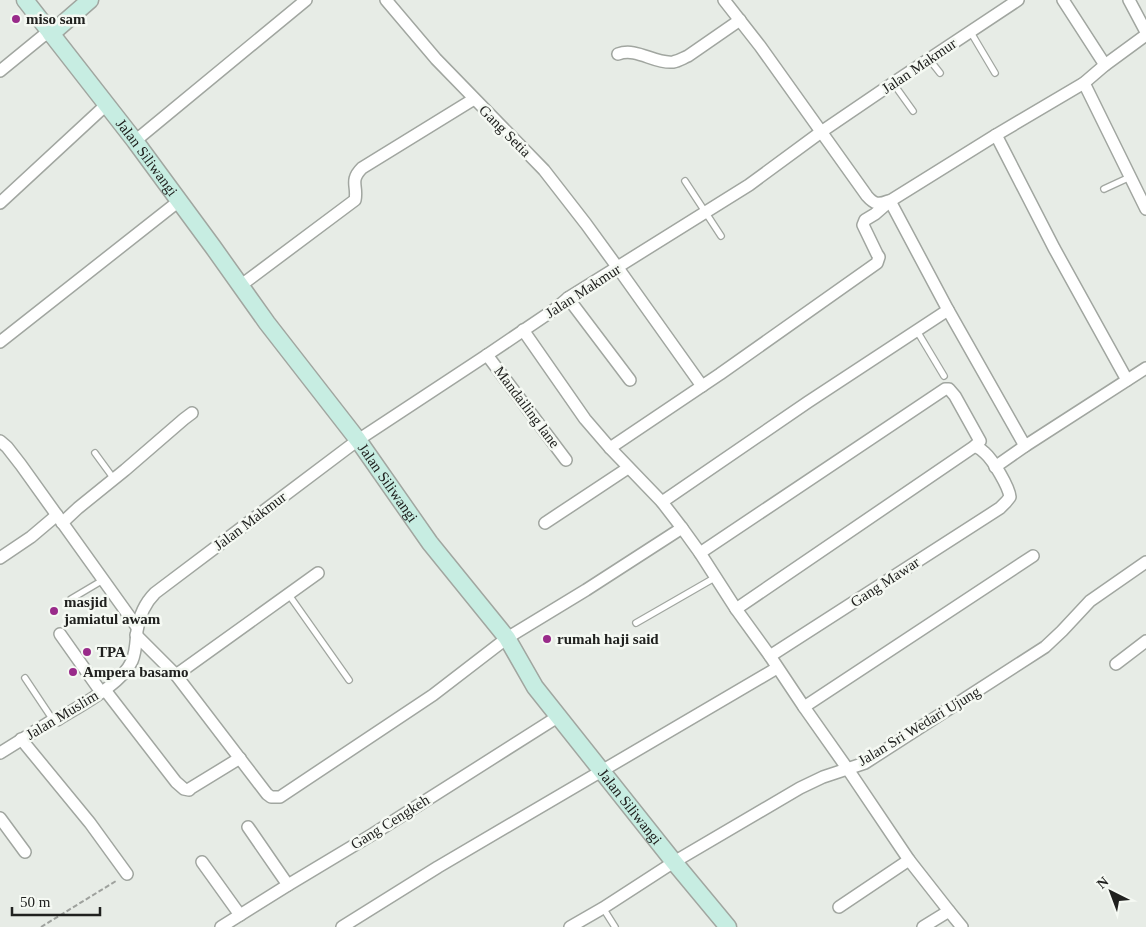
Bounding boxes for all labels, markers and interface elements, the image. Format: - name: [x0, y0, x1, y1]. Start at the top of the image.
- place label: miso sam: [26, 11, 86, 27]
- marker: miso sam: [10, 13, 22, 25]
- street label: Jalan Makmur: [879, 35, 959, 97]
- street label: Gang Setia: [476, 102, 534, 160]
- street label: Jalan Siliwangi: [113, 116, 181, 199]
- street label: Jalan Makmur: [542, 261, 624, 321]
- street label: Mandailing lane: [491, 363, 563, 451]
- street label: Jalan Siliwangi: [355, 440, 421, 525]
- street label: Jalan Makmur: [211, 489, 289, 553]
- street label: Gang Mawar: [848, 554, 922, 610]
- place label: masjid jamiatul awam: [63, 594, 161, 627]
- marker: masjid jamiatul awam: [48, 605, 60, 617]
- place label: rumah haji said: [557, 631, 659, 647]
- marker: rumah haji said: [541, 633, 553, 645]
- place label: TPA: [97, 644, 126, 660]
- marker: TPA: [81, 646, 93, 658]
- place label: Ampera basamo: [83, 664, 188, 680]
- marker: Ampera basamo: [67, 666, 79, 678]
- street label: Jalan Sri Wedari Ujung: [855, 683, 983, 769]
- street label: Jalan Muslim: [23, 687, 101, 743]
- street label: Jalan Siliwangi: [595, 766, 665, 848]
- street label: Gang Cengkeh: [348, 791, 433, 853]
- north arrow: [1086, 867, 1136, 917]
- text: N: [1094, 874, 1111, 892]
- scale bar: [12, 884, 100, 916]
- text: 50 m: [20, 894, 51, 910]

